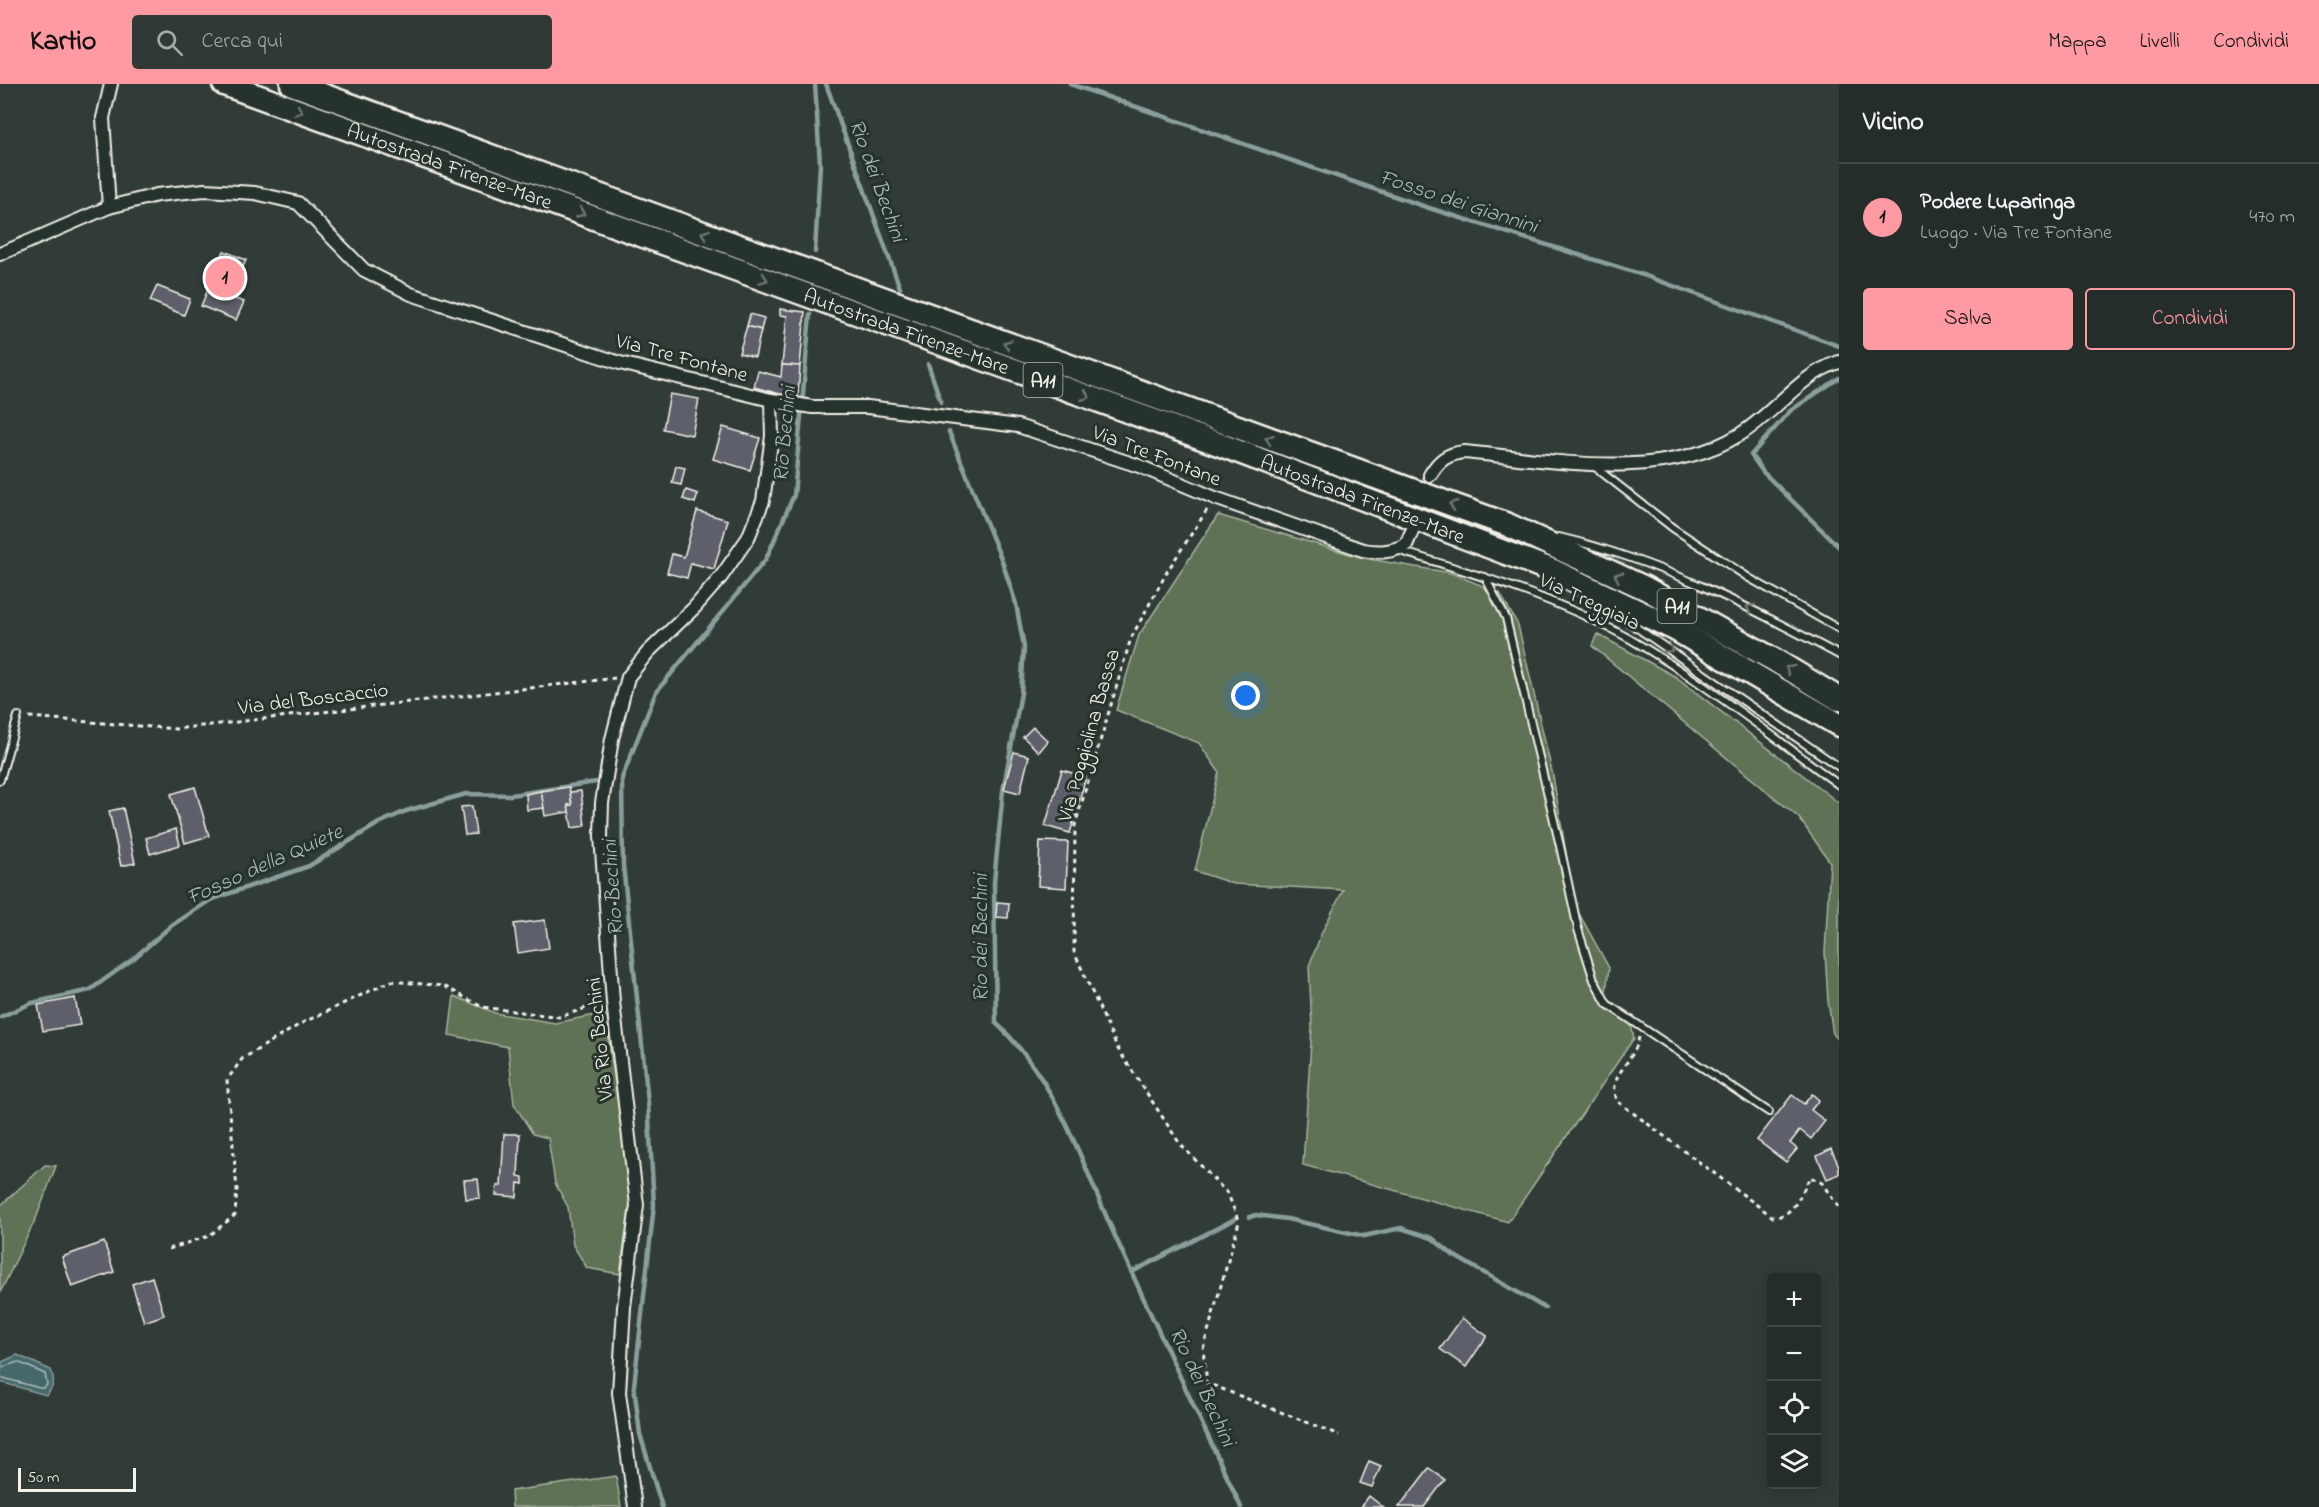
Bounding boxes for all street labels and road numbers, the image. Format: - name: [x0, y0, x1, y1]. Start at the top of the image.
- street label: Autostrada Firenze-Mare: [342, 117, 557, 219]
- street label: Autostrada Firenze-Mare: [799, 282, 1014, 384]
- street label: Via Tre Fontane: [611, 327, 751, 391]
- road number: A11: [1024, 363, 1062, 397]
- street label: Via Tre Fontane: [1087, 418, 1226, 495]
- street label: Autostrada Firenze-Mare: [1255, 448, 1469, 553]
- street label: Via Treggiaia: [1532, 566, 1645, 641]
- road number: A11: [1658, 589, 1696, 623]
- street label: Via Poggiolina Bassa: [1051, 646, 1131, 827]
- street label: Via del Boscaccio: [235, 676, 390, 724]
- street label: Via Rio Bechini: [580, 976, 622, 1103]

